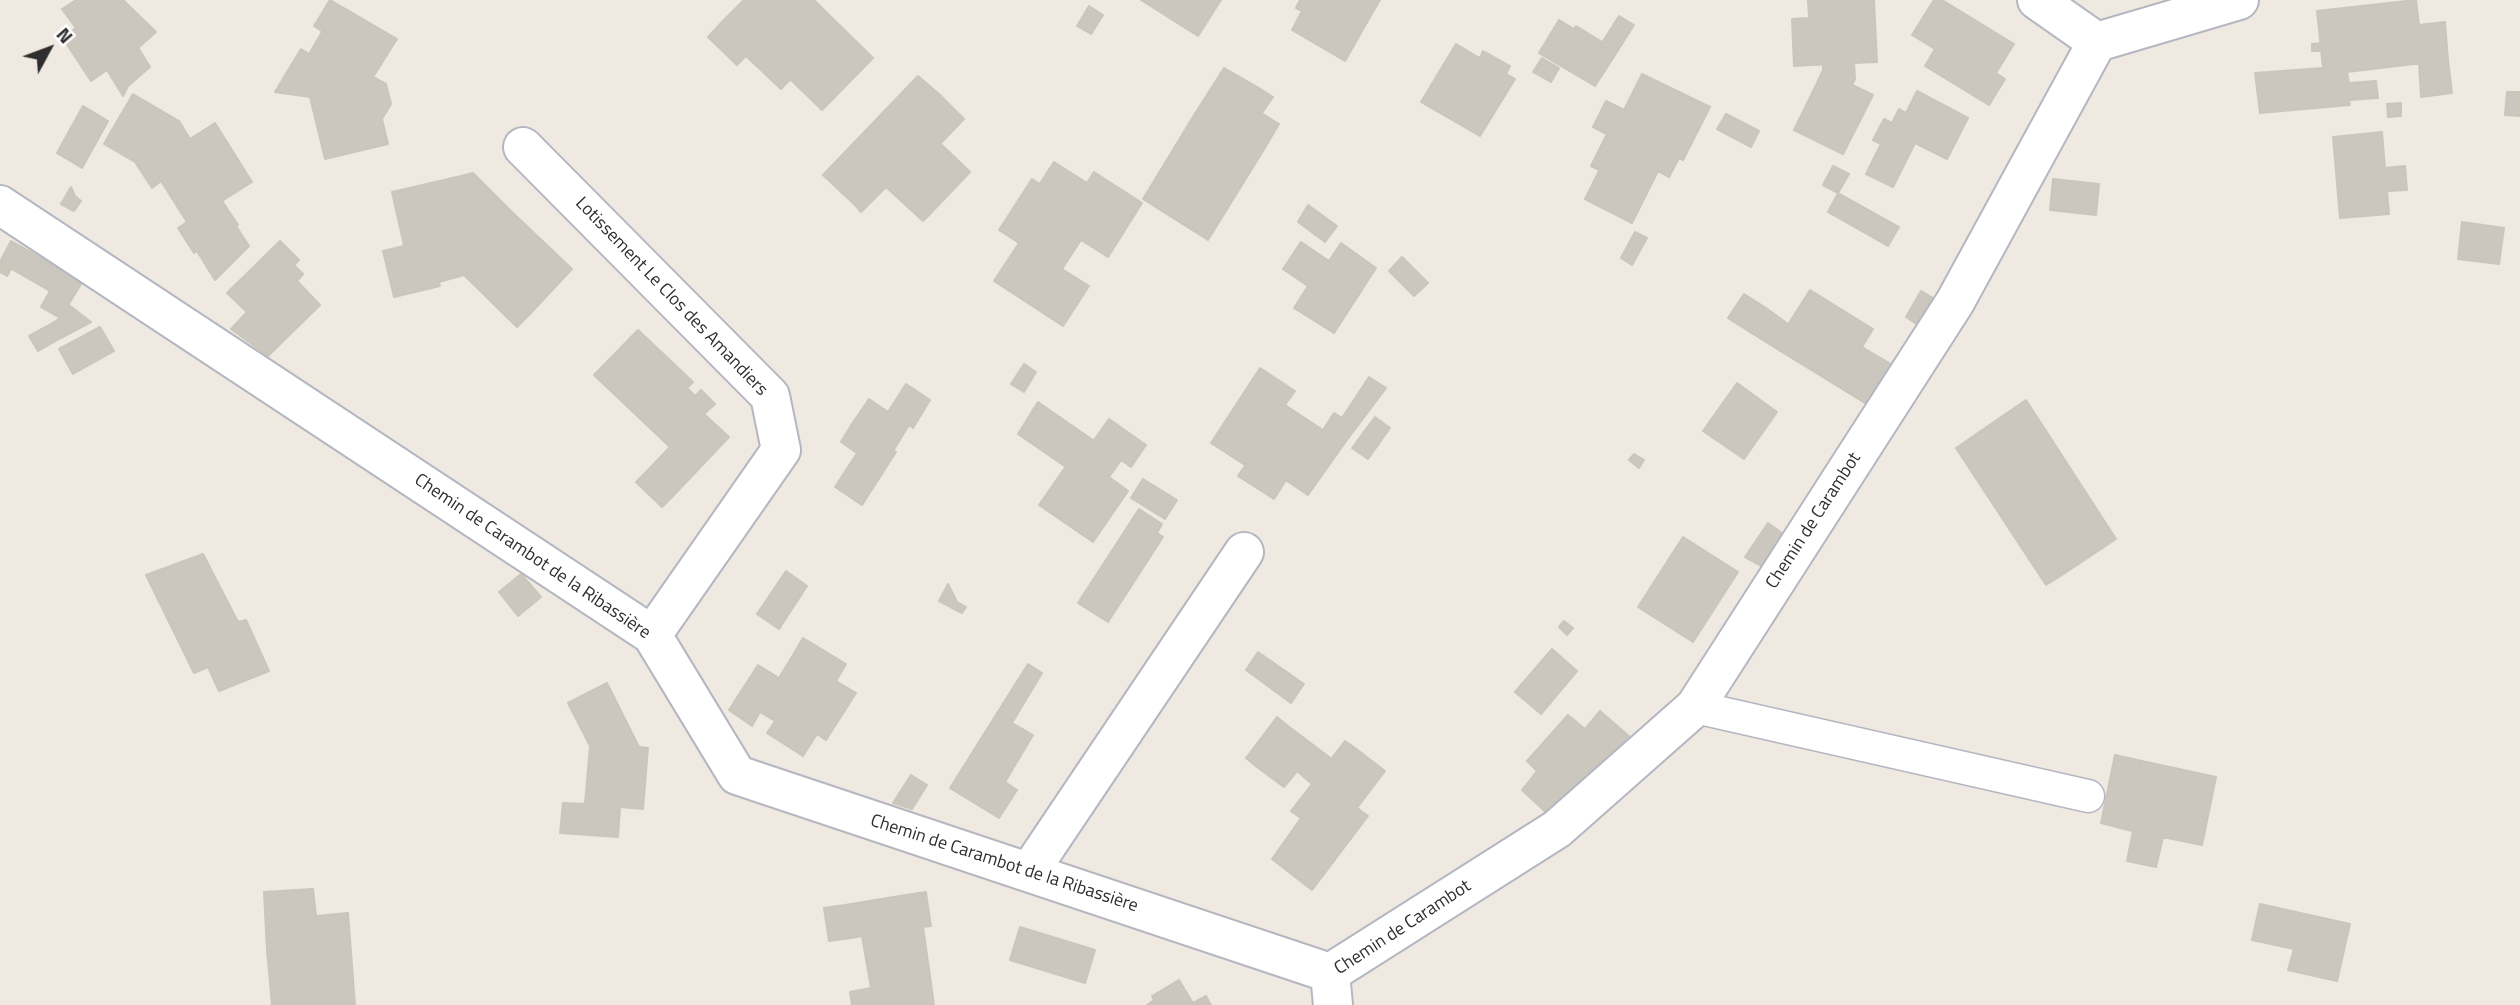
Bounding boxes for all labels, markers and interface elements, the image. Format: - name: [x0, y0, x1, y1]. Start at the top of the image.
- north arrow: [14, 14, 84, 84]
- text: N: [50, 20, 80, 49]
- street label: Lotissement Le Clos des Amandiers: [570, 193, 772, 401]
- street label: Chemin de Carambot: [1762, 449, 1866, 593]
- street label: Chemin de Carambot de la Ribassière: [410, 470, 654, 644]
- street label: Chemin de Carambot de la Ribassière: [867, 810, 1141, 918]
- street label: Chemin de Carambot: [1331, 876, 1475, 980]

